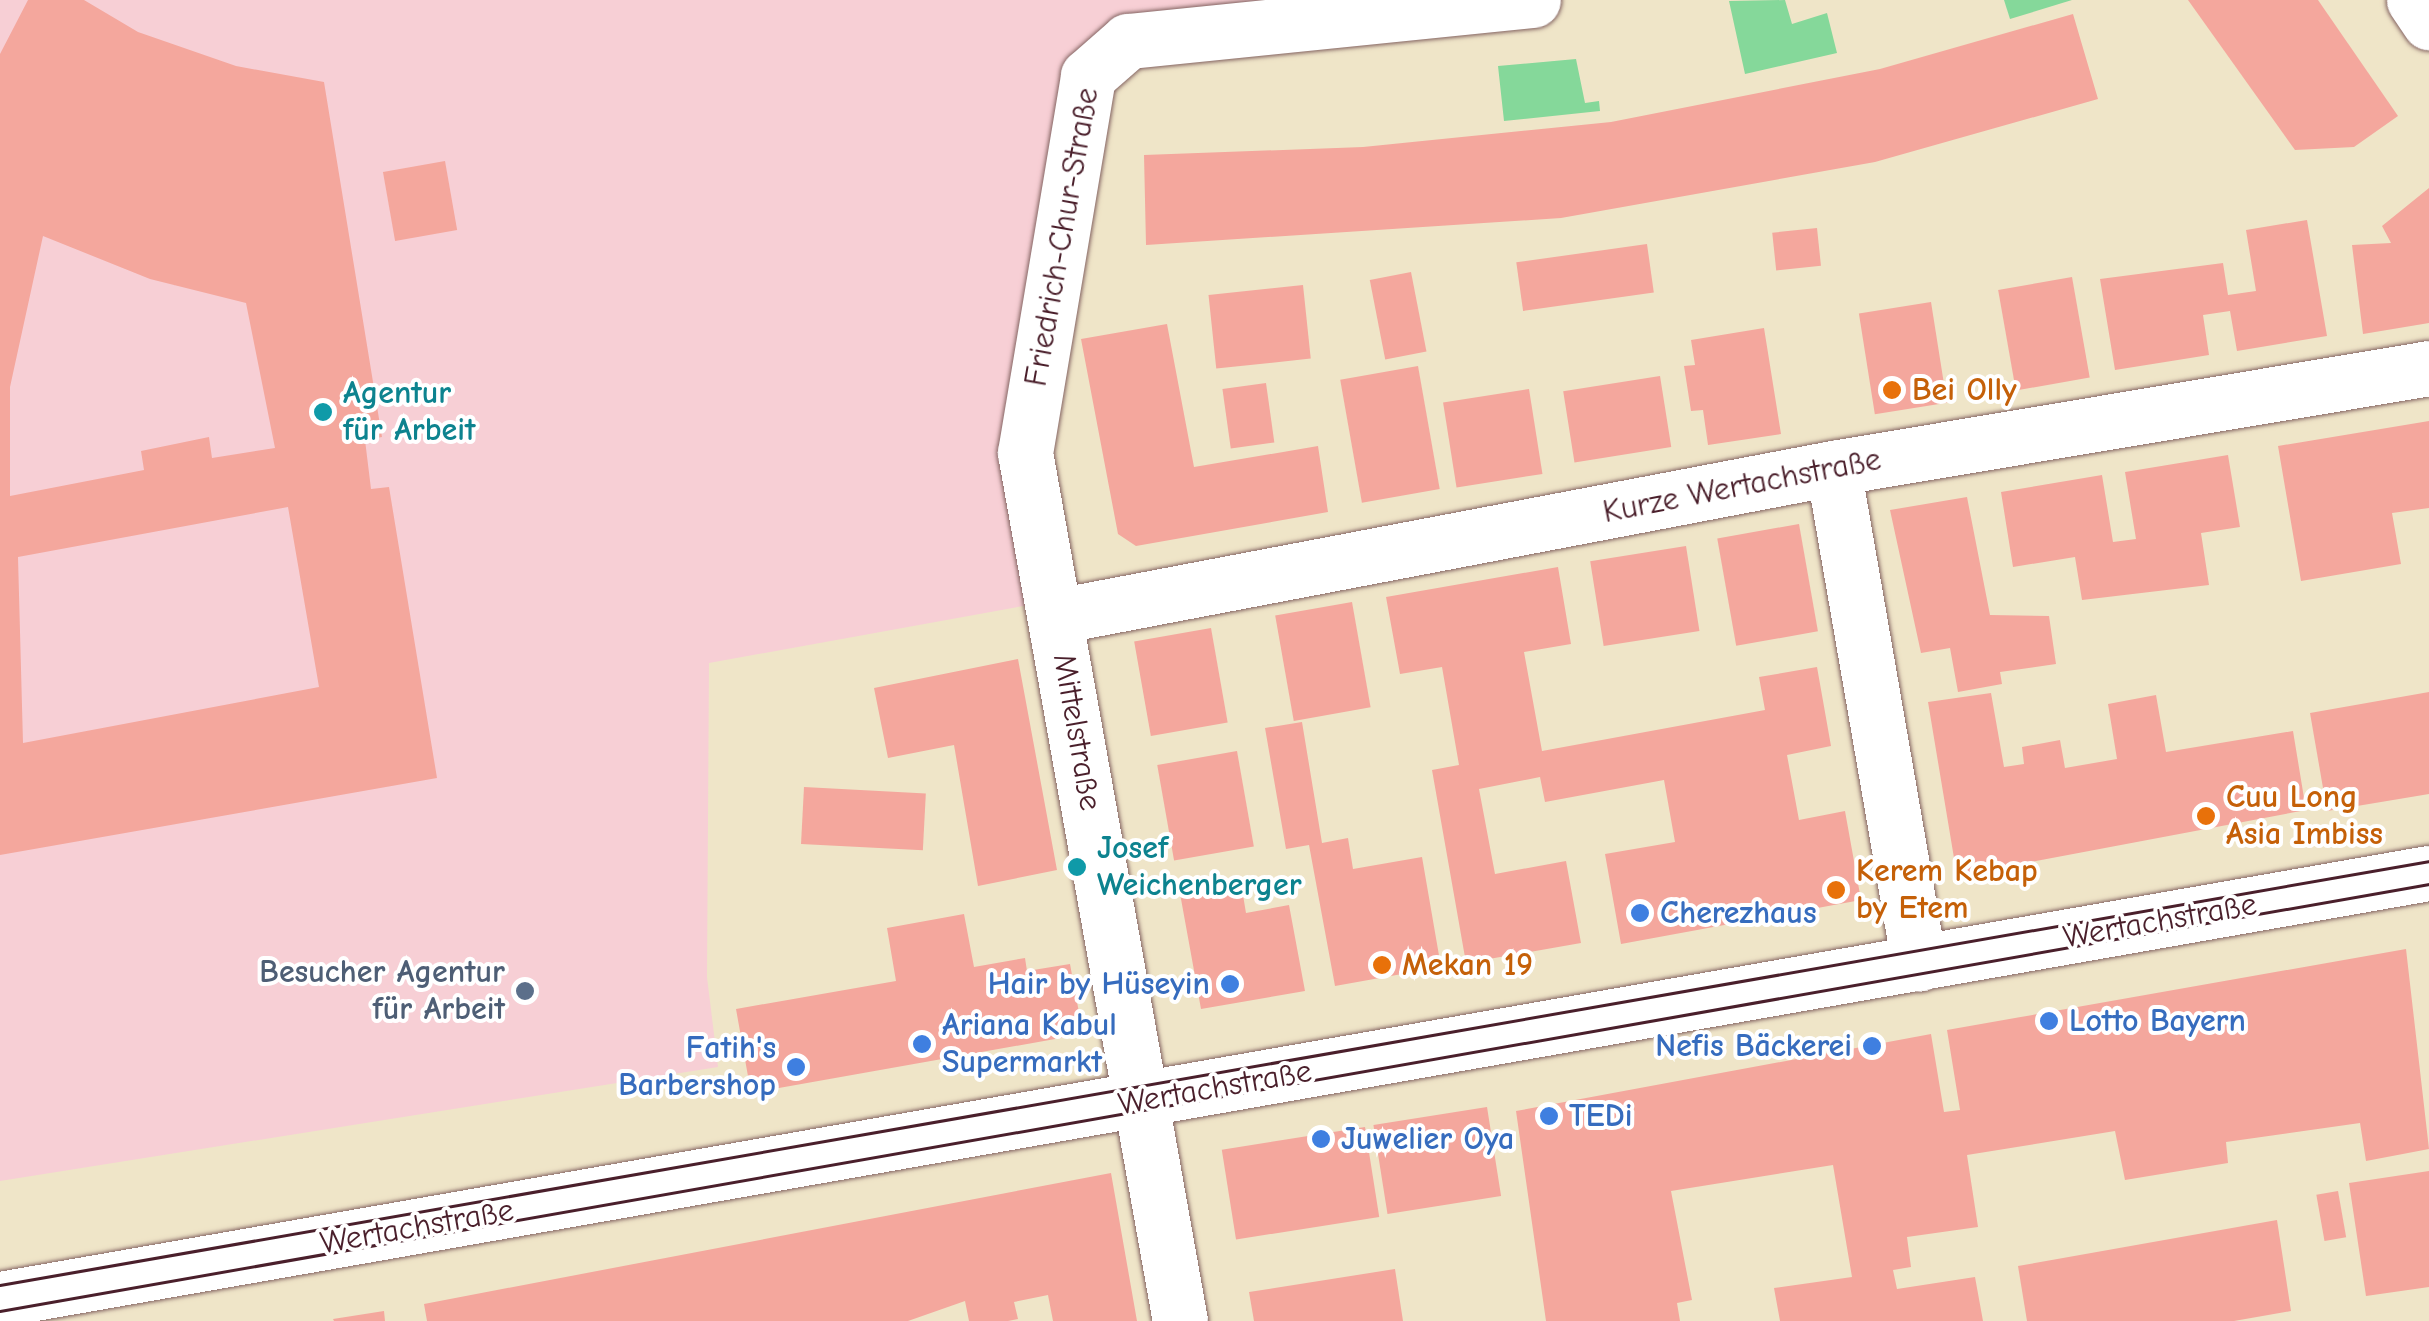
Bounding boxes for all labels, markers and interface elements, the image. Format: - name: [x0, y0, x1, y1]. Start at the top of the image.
- street label: Friedrich-Chur-Straße: [1017, 85, 1107, 389]
- place label: Bei Olly: [1912, 371, 2017, 409]
- place label: Agentur für Arbeit: [343, 375, 475, 450]
- marker: Bei Olly: [1881, 379, 1903, 401]
- marker: Agentur für Arbeit: [312, 401, 334, 423]
- street label: Kurze Wertachstraße: [1600, 440, 1884, 532]
- street label: Mittelstraße: [1044, 651, 1110, 813]
- place label: Cuu Long Asia Imbiss: [2226, 779, 2383, 854]
- marker: Cuu Long Asia Imbiss: [2195, 805, 2217, 827]
- place label: Josef Weichenberger: [1097, 830, 1302, 905]
- place label: Kerem Kebap by Etem: [1856, 853, 2038, 928]
- marker: Josef Weichenberger: [1066, 856, 1088, 878]
- marker: Kerem Kebap by Etem: [1825, 879, 1847, 901]
- street label: Wertachstraße: [2060, 885, 2260, 957]
- place label: Cherezhaus: [1660, 894, 1817, 932]
- marker: Cherezhaus: [1629, 902, 1651, 924]
- place label: Mekan 19: [1402, 946, 1533, 984]
- place label: Besucher Agentur für Arbeit: [259, 954, 505, 1029]
- marker: Mekan 19: [1371, 954, 1393, 976]
- place label: Hair by Hüseyin: [988, 965, 1210, 1003]
- marker: Hair by Hüseyin: [1219, 973, 1241, 995]
- marker: Besucher Agentur für Arbeit: [514, 980, 536, 1002]
- place label: Lotto Bayern: [2069, 1002, 2246, 1040]
- place label: Ariana Kabul Supermarkt: [942, 1007, 1117, 1082]
- marker: Lotto Bayern: [2038, 1010, 2060, 1032]
- place label: Nefis Bäckerei: [1655, 1027, 1852, 1065]
- place label: Fatih's Barbershop: [618, 1030, 776, 1105]
- marker: Ariana Kabul Supermarkt: [911, 1033, 933, 1055]
- marker: Nefis Bäckerei: [1861, 1035, 1883, 1057]
- street label: Wertachstraße: [1115, 1052, 1315, 1124]
- marker: Fatih's Barbershop: [785, 1056, 807, 1078]
- place label: TEDi: [1569, 1097, 1632, 1135]
- marker: TEDi: [1538, 1105, 1560, 1127]
- place label: Juwelier Oya: [1341, 1120, 1514, 1158]
- marker: Juwelier Oya: [1310, 1128, 1332, 1150]
- street label: Wertachstraße: [317, 1191, 517, 1263]

